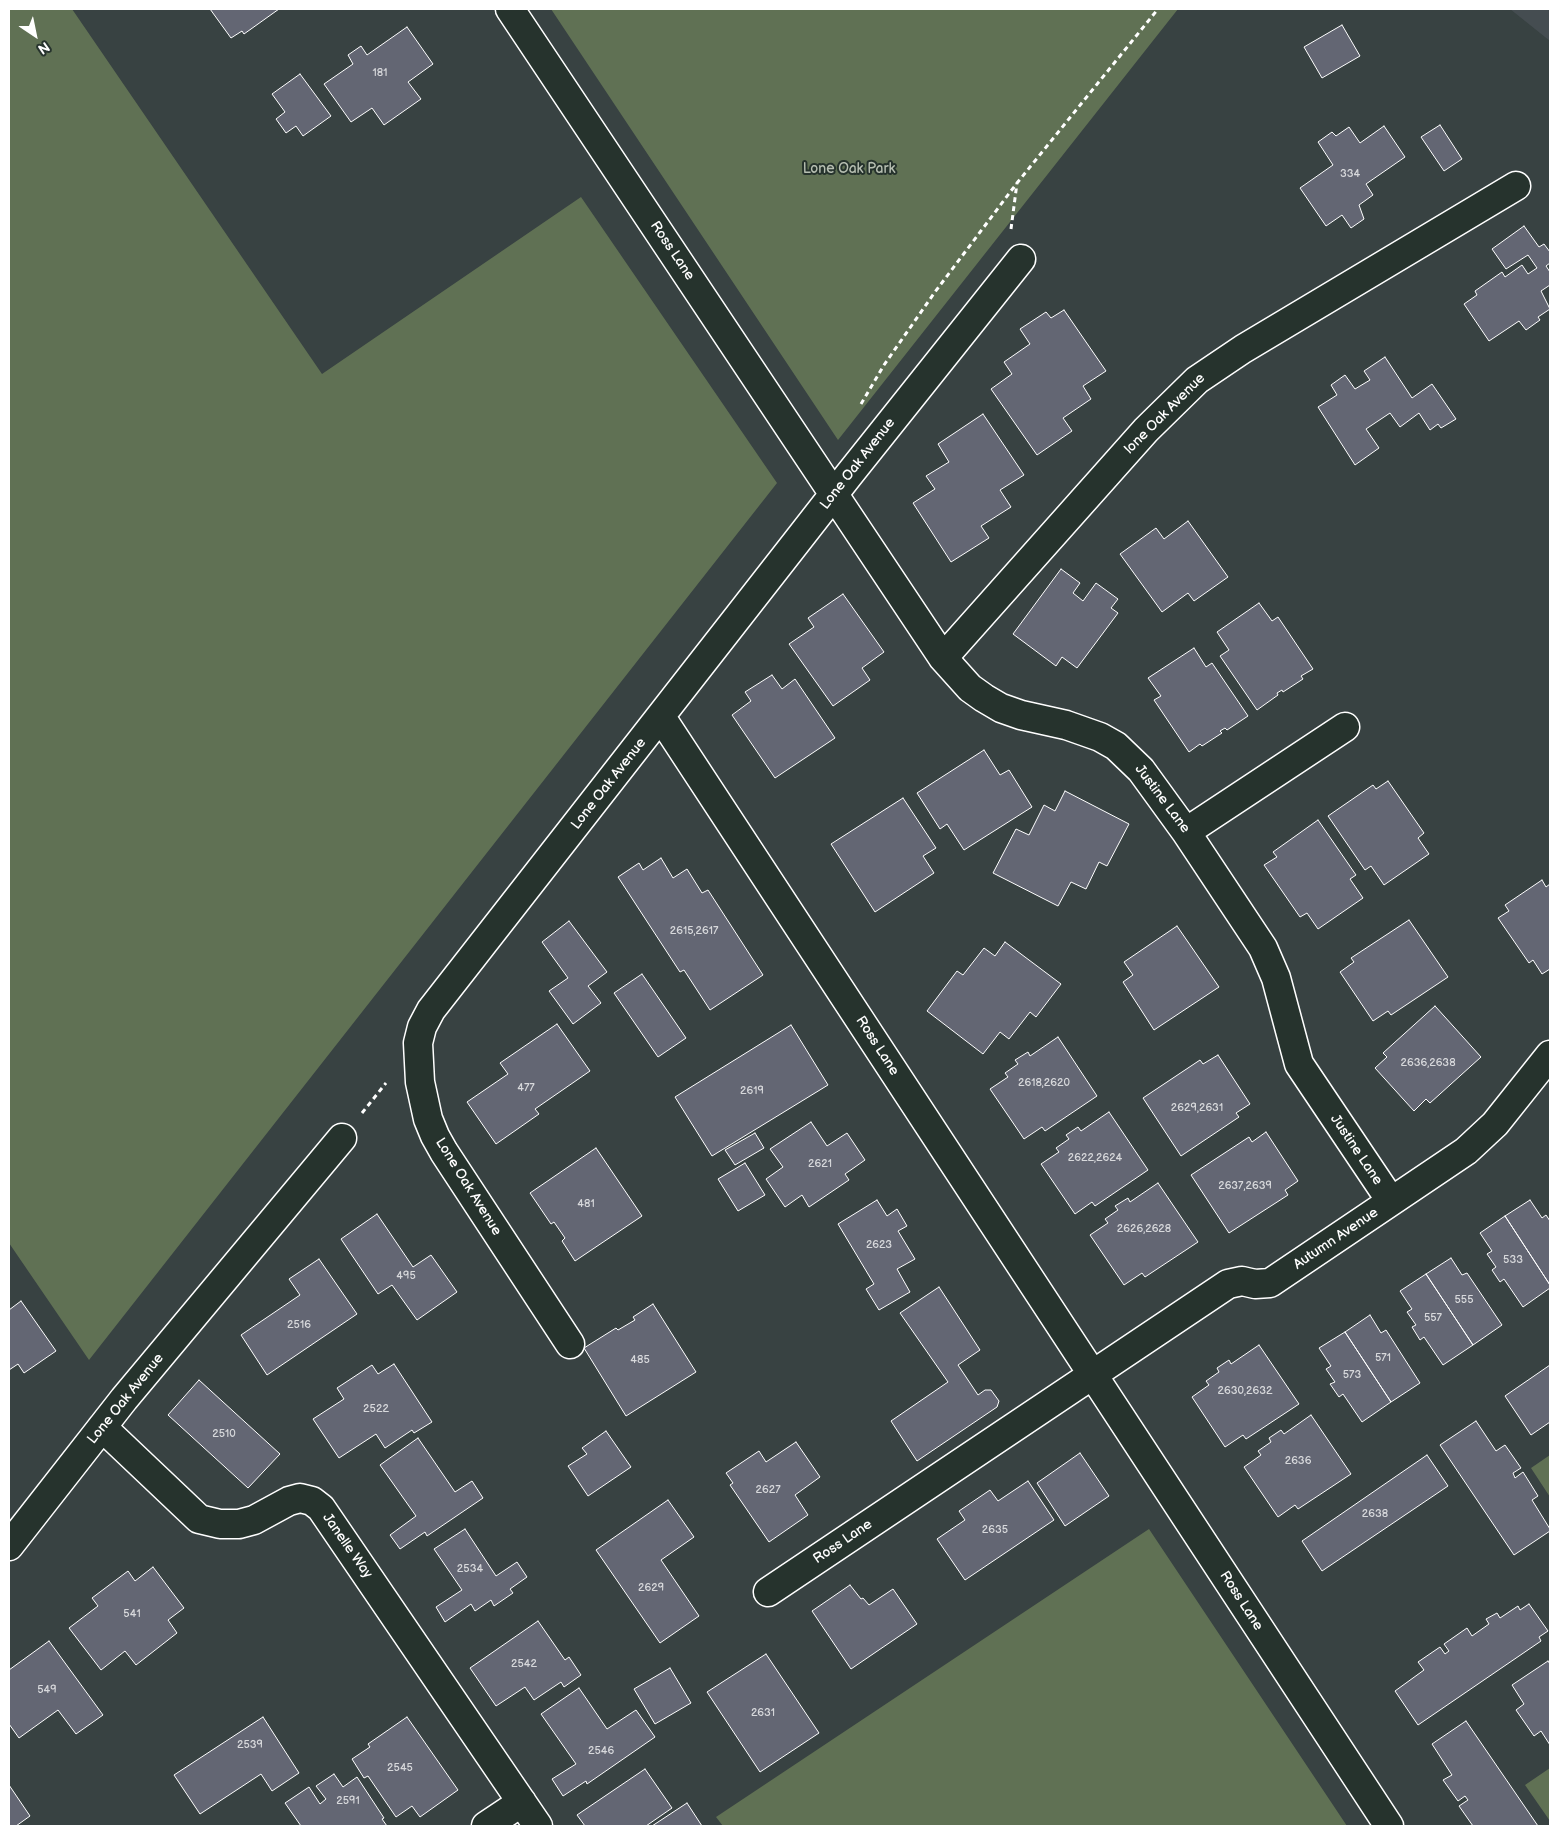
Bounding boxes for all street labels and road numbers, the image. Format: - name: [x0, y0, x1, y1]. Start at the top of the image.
- street label: Ross Lane: [646, 218, 698, 284]
- street label: lone Oak Avenue: [1121, 370, 1209, 458]
- street label: Lone Oak Avenue: [817, 415, 899, 513]
- street label: Lone Oak Avenue: [568, 735, 650, 833]
- street label: Justine Lane: [1131, 761, 1193, 837]
- street label: Ross Lane: [852, 1013, 902, 1079]
- street label: Justine Lane: [1326, 1112, 1386, 1188]
- street label: Lone Oak Avenue: [431, 1135, 505, 1239]
- street label: Autumn Avenue: [1290, 1205, 1382, 1273]
- street label: Lone Oak Avenue: [84, 1350, 168, 1448]
- street label: Janelle Way: [318, 1510, 376, 1582]
- street label: Ross Lane: [810, 1516, 876, 1568]
- street label: Ross Lane: [1216, 1568, 1266, 1634]

